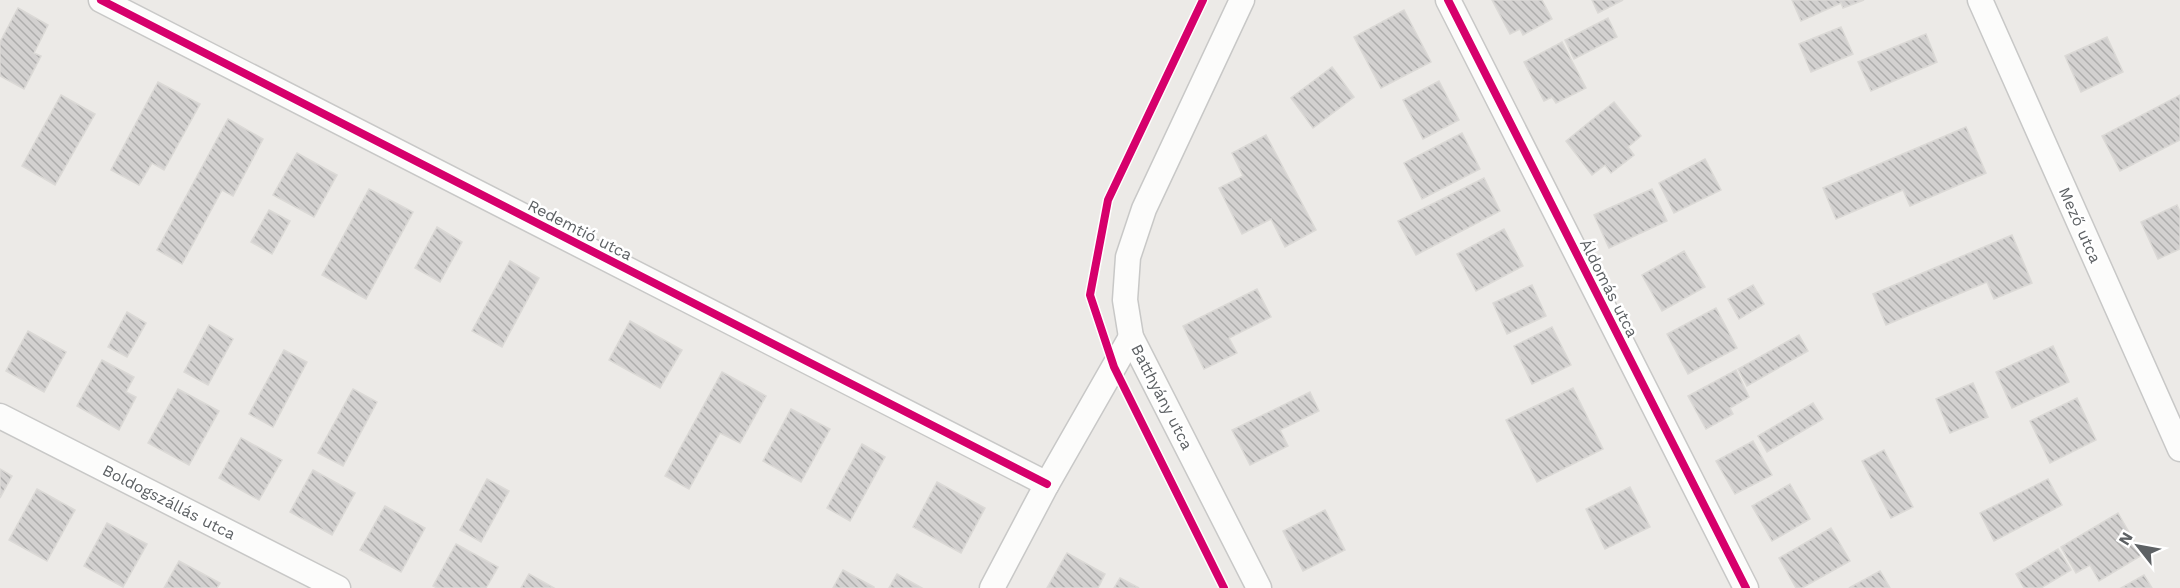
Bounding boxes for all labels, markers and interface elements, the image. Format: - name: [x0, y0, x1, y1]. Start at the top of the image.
- street label: Mező utca: [2055, 184, 2105, 266]
- street label: Redemtió utca: [525, 196, 635, 264]
- street label: Áldomás utca: [1576, 236, 1642, 340]
- street label: Batthyány utca: [1127, 341, 1197, 453]
- street label: Boldogszállás utca: [99, 460, 239, 544]
- north arrow: [2108, 516, 2168, 576]
- text: N: [2114, 529, 2137, 549]

